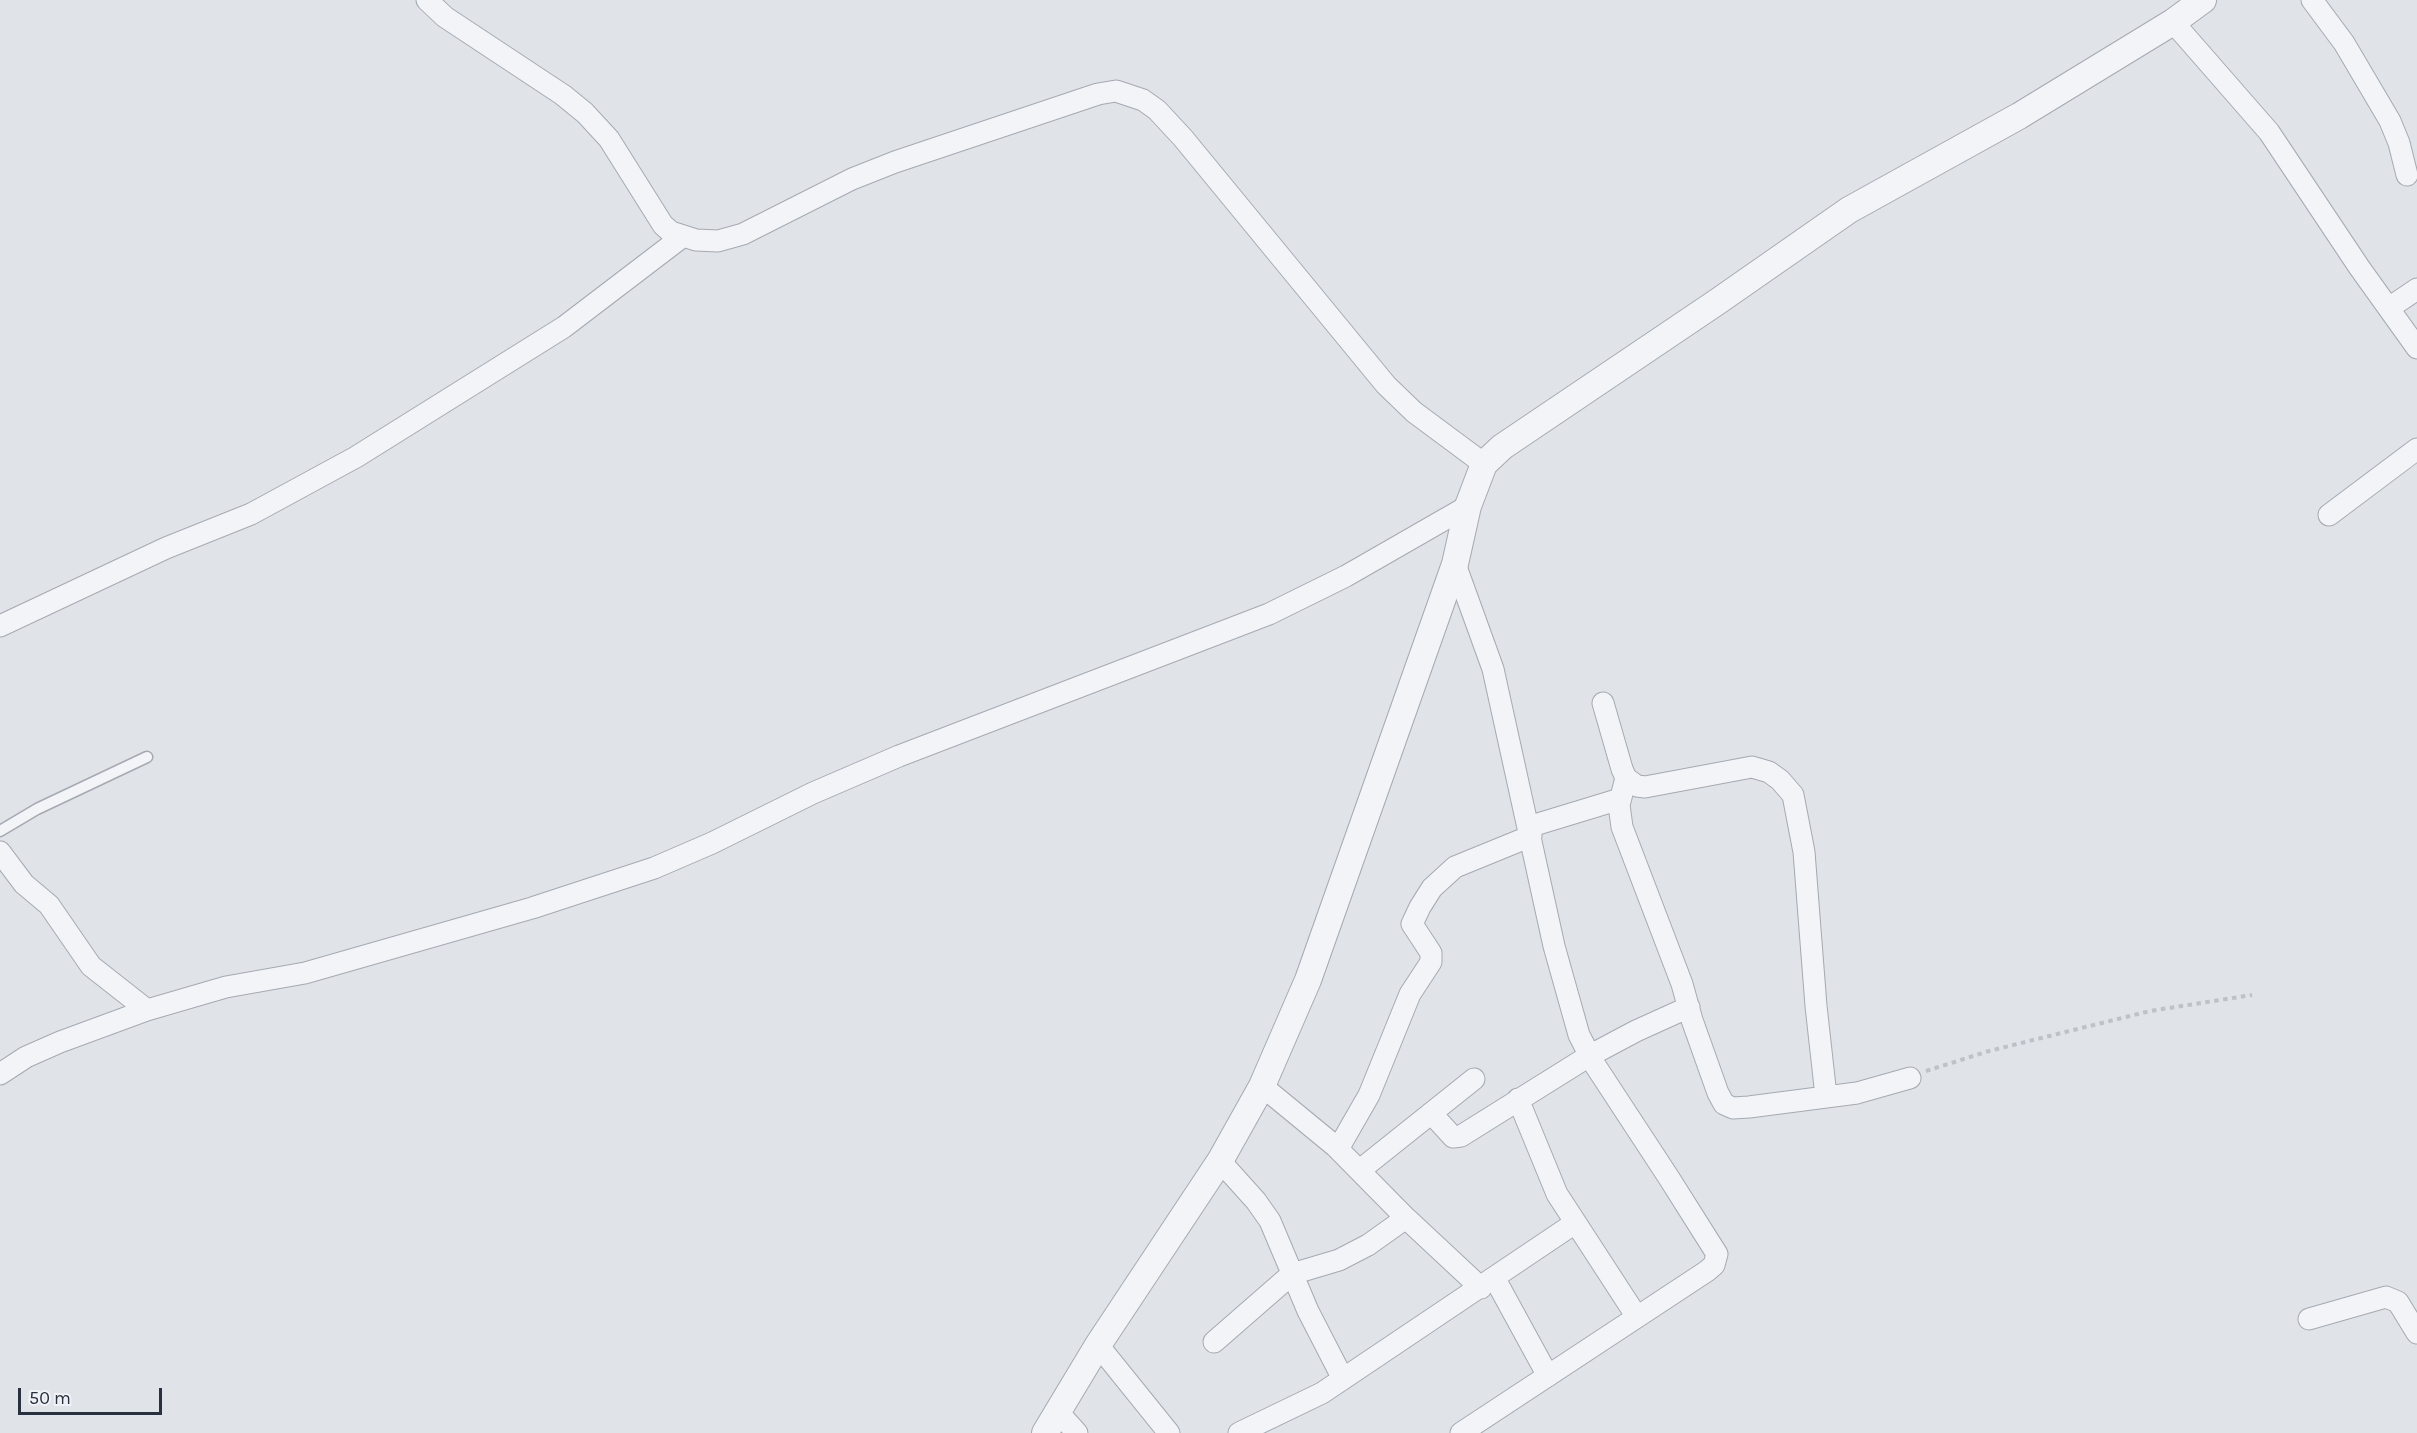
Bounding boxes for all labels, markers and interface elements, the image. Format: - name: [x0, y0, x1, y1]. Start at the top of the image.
- scale bar: [21, 1376, 165, 1414]
- text: 50 m: [29, 1387, 71, 1409]

